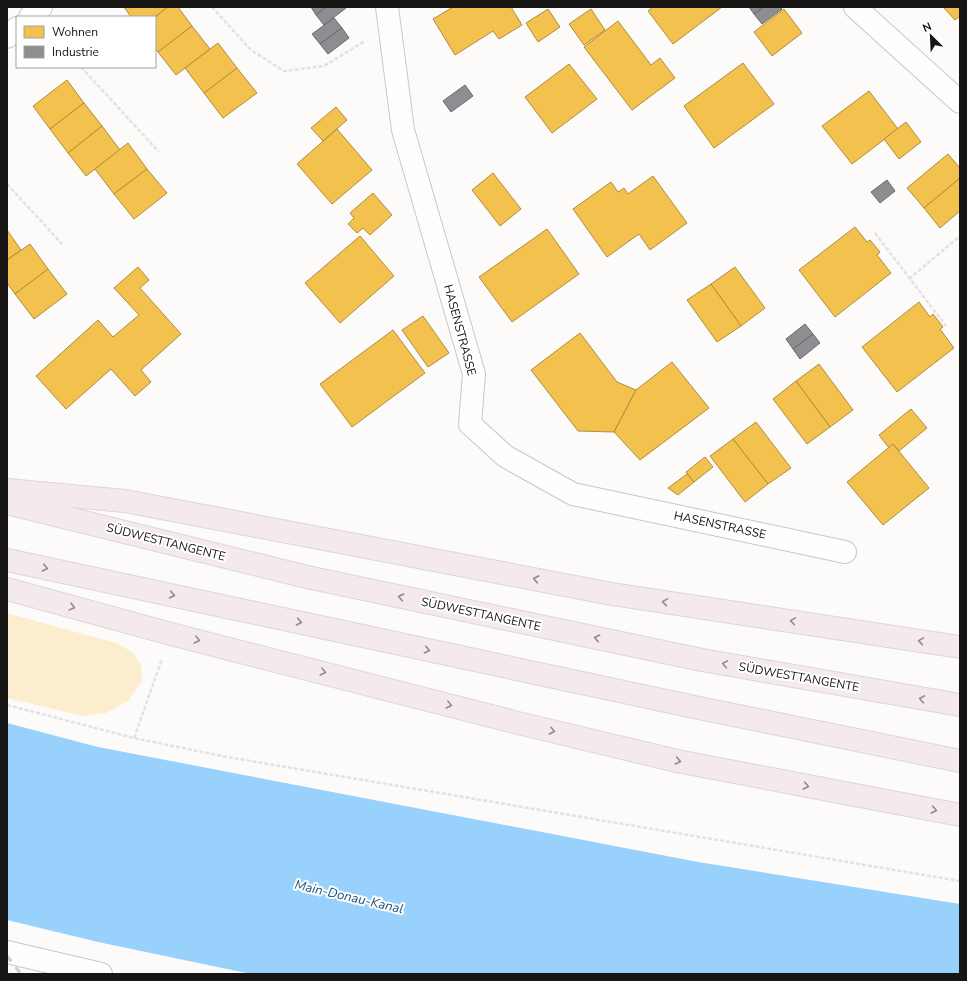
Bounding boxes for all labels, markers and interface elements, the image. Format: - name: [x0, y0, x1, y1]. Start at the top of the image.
- legend: [16, 16, 156, 68]
- north arrow: [911, 16, 951, 56]
- text: N: [920, 19, 934, 36]
- text: Wohnen: [52, 24, 98, 40]
- text: Industrie: [52, 44, 99, 60]
- street label: HASENSTRASSE: [440, 283, 480, 377]
- street label: HASENSTRASSE: [672, 507, 768, 543]
- street label: SÜDWESTTANGENTE: [105, 519, 227, 565]
- one-way arrow: [42, 564, 48, 572]
- one-way arrow: [533, 576, 540, 584]
- one-way arrow: [169, 591, 175, 599]
- one-way arrow: [398, 593, 405, 601]
- street label: SÜDWESTTANGENTE: [420, 593, 542, 635]
- one-way arrow: [661, 598, 668, 607]
- one-way arrow: [68, 602, 75, 610]
- one-way arrow: [296, 618, 303, 626]
- one-way arrow: [790, 618, 796, 626]
- one-way arrow: [594, 634, 600, 642]
- one-way arrow: [194, 636, 200, 644]
- one-way arrow: [918, 637, 925, 646]
- one-way arrow: [423, 645, 430, 653]
- street label: SÜDWESTTANGENTE: [737, 659, 861, 695]
- one-way arrow: [722, 660, 728, 669]
- one-way arrow: [320, 668, 326, 676]
- one-way arrow: [918, 695, 925, 703]
- one-way arrow: [445, 700, 452, 709]
- one-way arrow: [549, 726, 555, 734]
- one-way arrow: [675, 757, 681, 765]
- one-way arrow: [803, 781, 809, 789]
- one-way arrow: [931, 805, 937, 813]
- water label: Main-Donau-Kanal: [293, 876, 405, 918]

